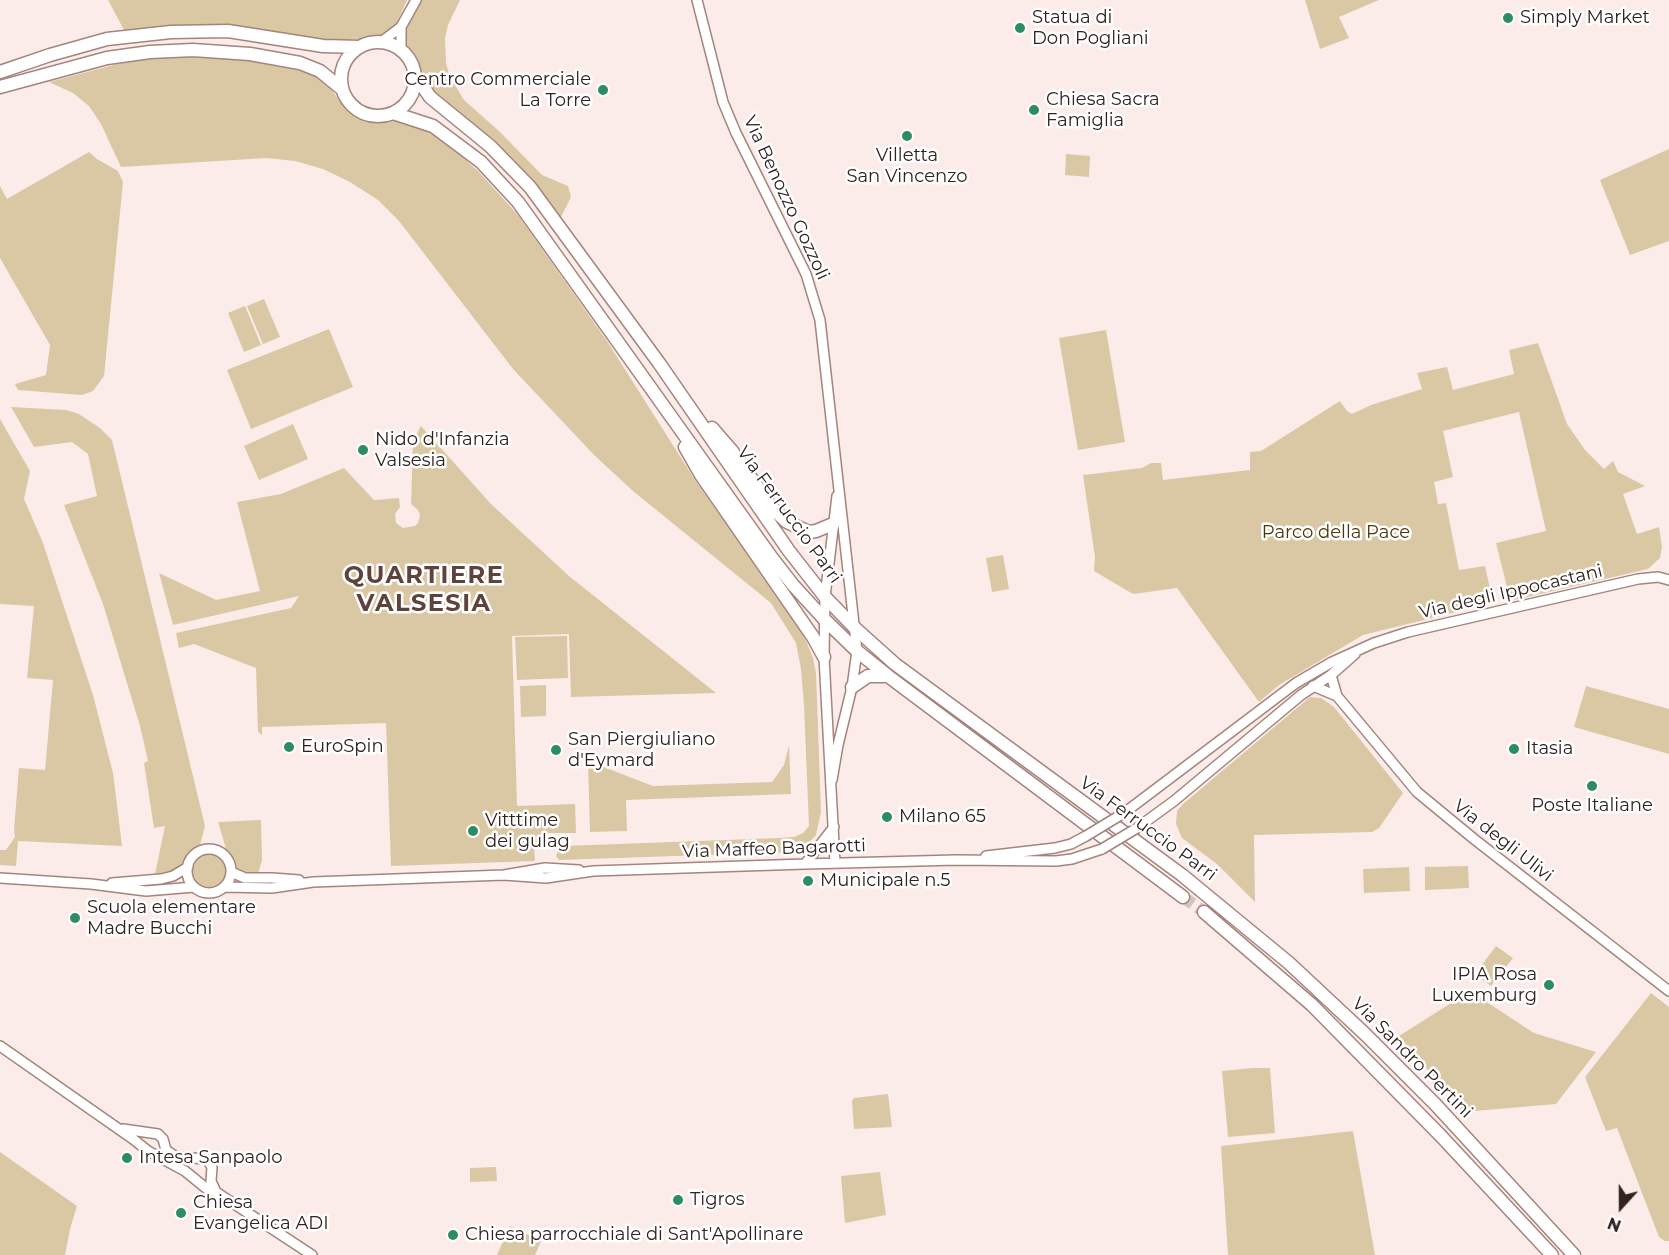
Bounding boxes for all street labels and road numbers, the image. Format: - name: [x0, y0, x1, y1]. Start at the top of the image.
- street label: Via Benozzo Gozzoli: [738, 112, 834, 284]
- street label: Via Ferruccio Parri: [732, 442, 846, 588]
- street label: Via degli Ippocastani: [1417, 560, 1605, 624]
- street label: Via Ferruccio Parri: [1075, 772, 1221, 886]
- street label: Via degli Ulivi: [1449, 795, 1557, 887]
- street label: Via Maffeo Bagarotti: [682, 835, 866, 863]
- street label: Via Sandro Pertini: [1347, 993, 1477, 1123]

